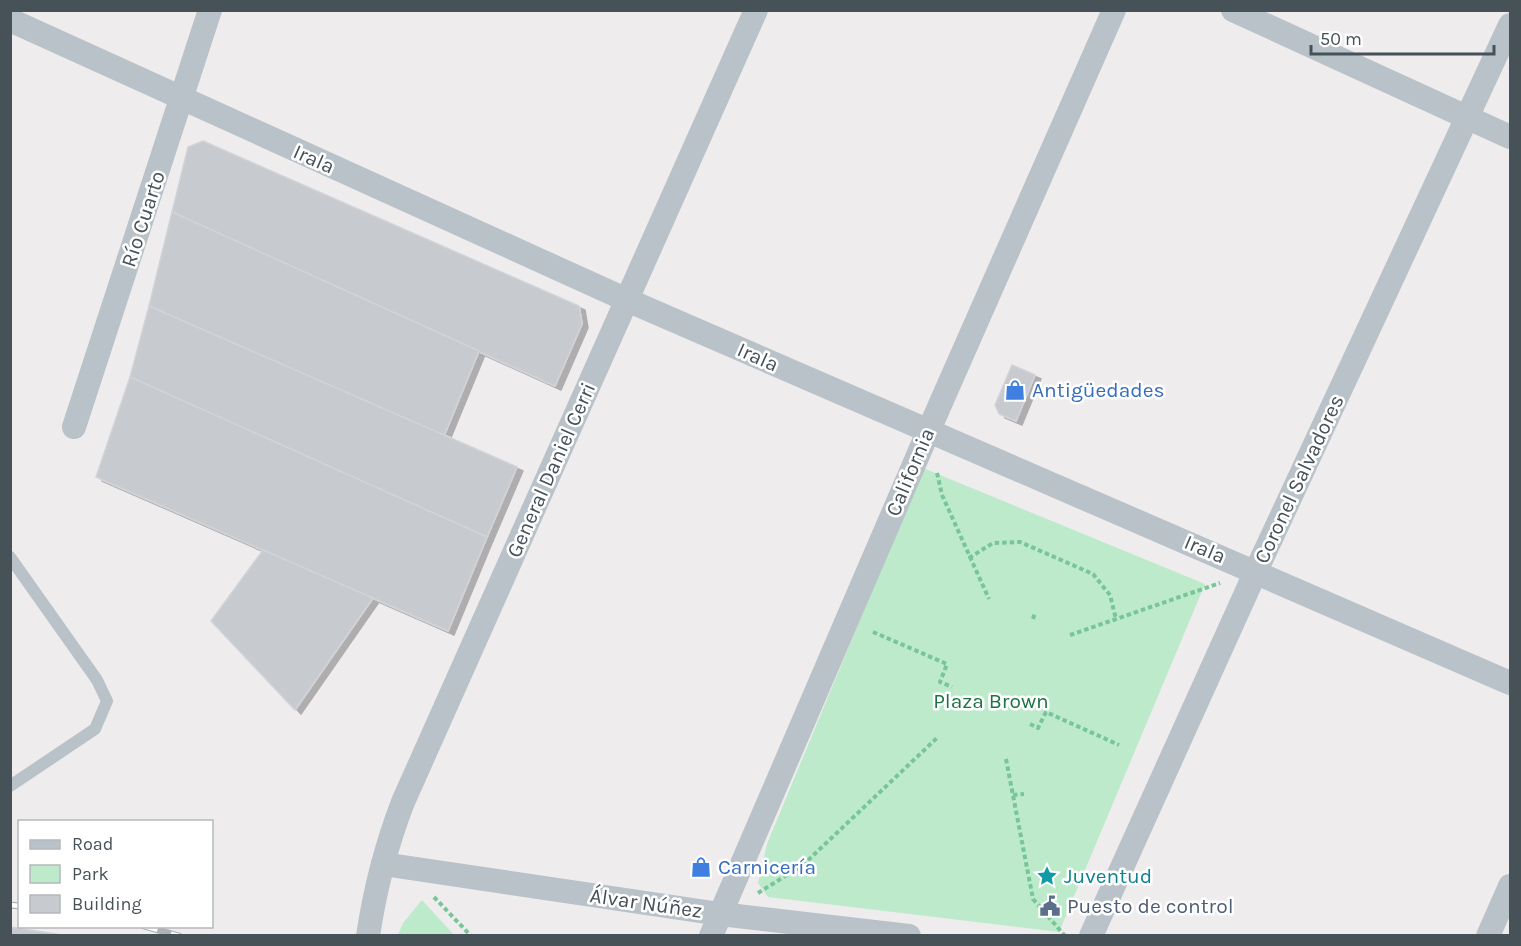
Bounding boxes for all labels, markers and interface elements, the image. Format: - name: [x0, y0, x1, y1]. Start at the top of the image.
- scale bar: [1311, 18, 1494, 56]
- text: 50 m: [1320, 28, 1362, 50]
- street label: Irala: [290, 139, 338, 179]
- street label: Río Cuarto: [116, 168, 170, 270]
- street label: Irala: [734, 337, 782, 377]
- shop icon: Antigüedades: [1003, 378, 1027, 402]
- place label: Antigüedades: [1032, 378, 1165, 402]
- street label: General Daniel Cerri: [502, 379, 600, 561]
- street label: Coronel Salvadores: [1249, 391, 1349, 567]
- street label: California: [881, 424, 939, 520]
- street label: Irala: [1181, 530, 1229, 568]
- park label: Plaza Brown: [933, 689, 1049, 713]
- legend: [18, 820, 213, 928]
- text: Road: [72, 833, 113, 855]
- shop icon: Carnicería: [689, 855, 713, 879]
- place label: Carnicería: [718, 855, 816, 879]
- text: Park: [72, 863, 109, 885]
- place icon: Juventud: [1035, 864, 1059, 888]
- place label: Juventud: [1064, 864, 1152, 888]
- street label: Álvar Núñez: [588, 883, 704, 923]
- text: Building: [72, 893, 142, 915]
- public building icon: Puesto de control: [1038, 894, 1062, 918]
- place label: Puesto de control: [1067, 894, 1234, 918]

